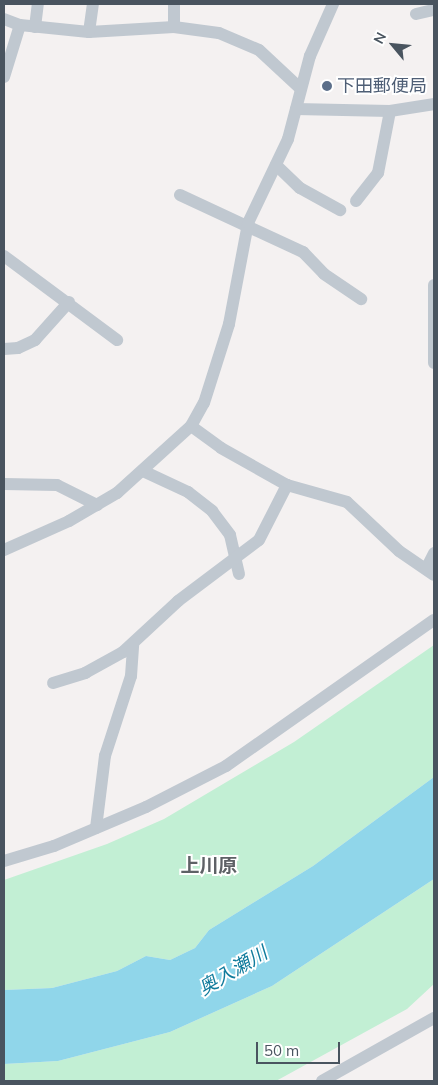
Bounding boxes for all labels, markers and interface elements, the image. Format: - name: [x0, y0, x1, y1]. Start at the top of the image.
- north arrow: [368, 20, 418, 70]
- text: N: [369, 29, 390, 47]
- place label: 下田郵便局: [337, 75, 427, 97]
- marker: 下田郵便局: [321, 80, 333, 92]
- district label: 上川原: [181, 855, 237, 877]
- water label: 奥入瀬川: [195, 942, 271, 1000]
- scale bar: [258, 1032, 342, 1064]
- text: 50 m: [264, 1041, 299, 1060]

